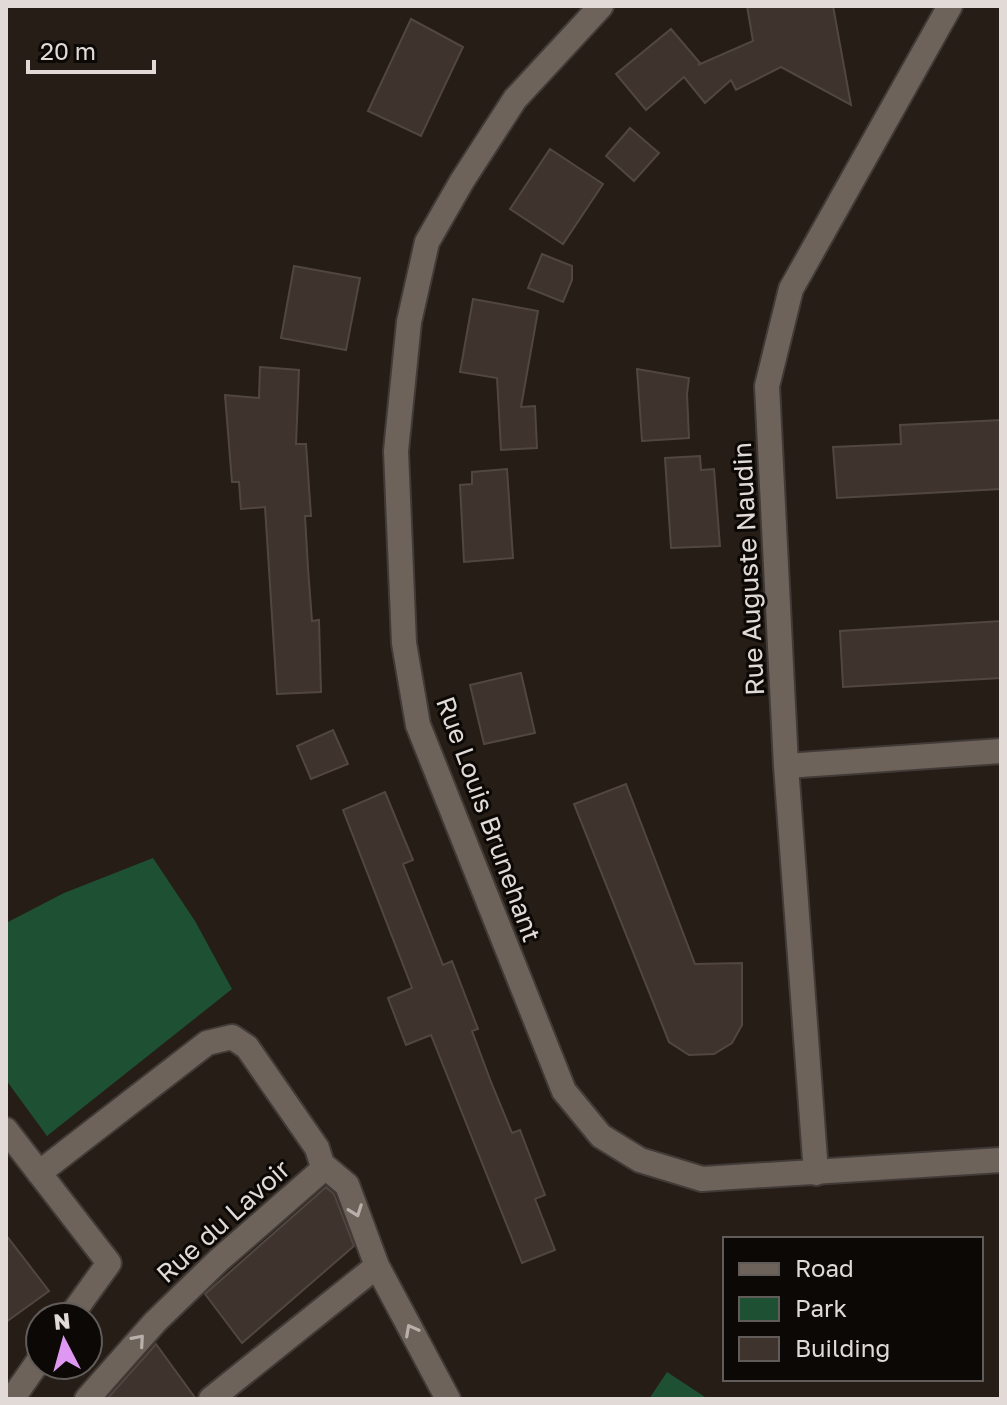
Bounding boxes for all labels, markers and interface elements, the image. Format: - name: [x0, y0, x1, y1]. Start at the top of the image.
- scale bar: [28, 24, 154, 74]
- text: 20 m: [40, 36, 96, 65]
- street label: Rue Auguste Naudin: [726, 442, 770, 696]
- street label: Rue Louis Brunehant: [430, 692, 548, 946]
- street label: Rue du Lavoir: [150, 1153, 296, 1289]
- one-way arrow: [346, 1203, 363, 1217]
- legend: [723, 1237, 983, 1381]
- text: Road: [795, 1253, 854, 1282]
- text: Park: [795, 1293, 847, 1322]
- north arrow: [24, 1301, 104, 1381]
- text: N: [52, 1306, 72, 1335]
- one-way arrow: [406, 1324, 421, 1339]
- text: Building: [795, 1333, 890, 1362]
- one-way arrow: [129, 1335, 143, 1350]

